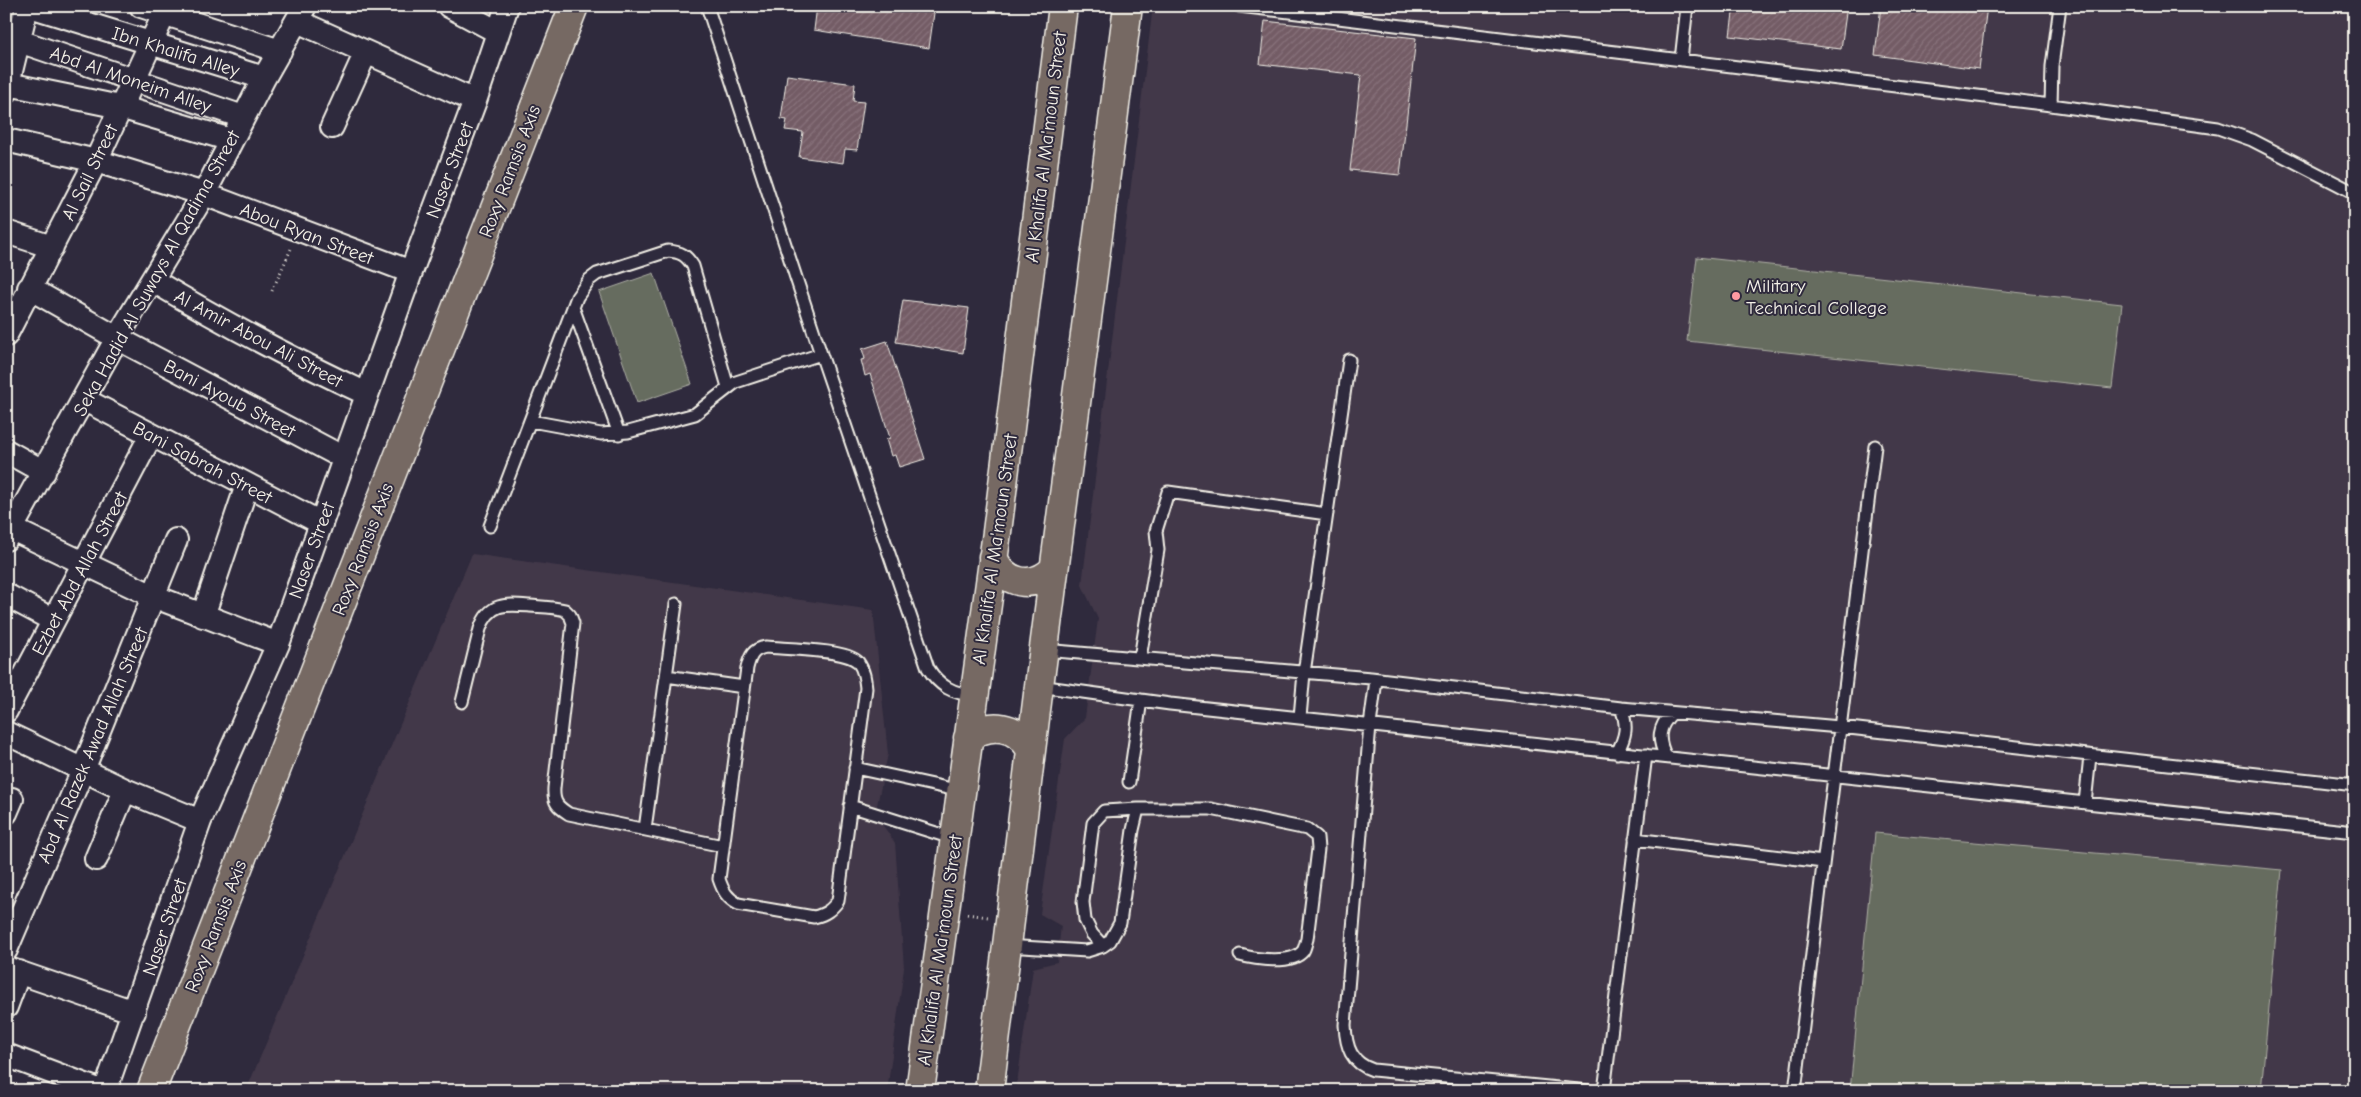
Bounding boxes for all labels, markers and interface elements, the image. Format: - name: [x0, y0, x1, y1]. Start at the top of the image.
- street label: Ibn Khalifa Alley: [109, 22, 243, 82]
- street label: Al Khalifa Al Ma'moun Street: [1021, 30, 1071, 264]
- street label: Abd Al Moneim Alley: [47, 42, 215, 118]
- street label: Roxy Ramsis Axis: [475, 102, 545, 241]
- street label: Naser Street: [422, 119, 479, 222]
- street label: Al Sail Street: [57, 120, 123, 224]
- street label: Seka Hadid Al Suways Al Qadima Street: [69, 126, 245, 420]
- street label: Abou Ryan Street: [237, 198, 377, 270]
- place label: Military Technical College: [1746, 275, 1887, 319]
- street label: Al Amir Abou Ali Street: [171, 285, 347, 393]
- marker: Military Technical College: [1730, 290, 1742, 302]
- street label: Bani Ayoub Street: [160, 355, 300, 443]
- street label: Bani Sabrah Street: [129, 417, 276, 509]
- street label: Al Khalifa Al Ma'moun Street: [968, 432, 1022, 666]
- street label: Roxy Ramsis Axis: [328, 480, 398, 619]
- street label: Ezbet Abd Allah Street: [27, 487, 133, 659]
- street label: Naser Street: [284, 499, 340, 602]
- street label: Abd Al Razek Awad Allah Street: [33, 623, 153, 867]
- street label: Al Khalifa Al Ma'moun Street: [913, 833, 967, 1067]
- street label: Roxy Ramsis Axis: [181, 857, 251, 996]
- street label: Naser Street: [138, 875, 192, 979]

